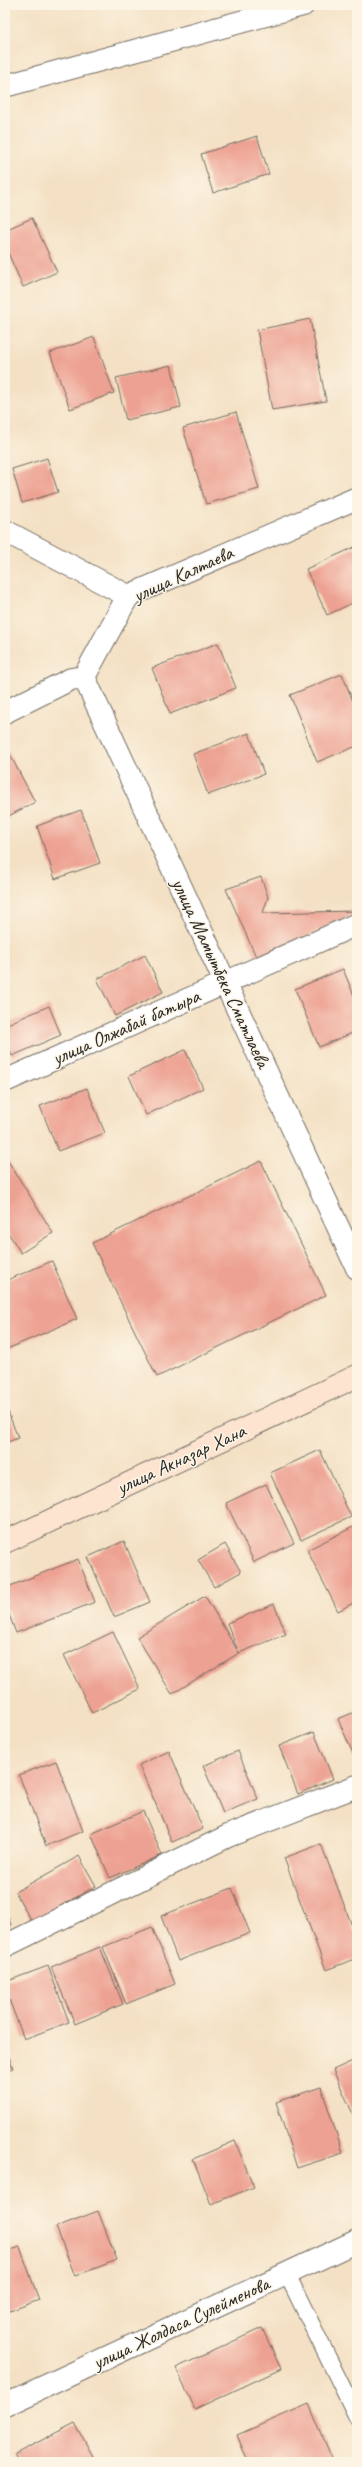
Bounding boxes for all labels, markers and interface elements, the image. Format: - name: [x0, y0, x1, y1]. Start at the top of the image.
- street label: улица Калтаева: [128, 539, 238, 608]
- street label: улица Мамытбека Сматлаева: [166, 873, 277, 1073]
- street label: улица Олжабай батыра: [47, 983, 205, 1071]
- street label: улица Акназар Хана: [112, 1418, 251, 1500]
- street label: улица Жолдаса Сулейменова: [88, 2270, 275, 2375]

